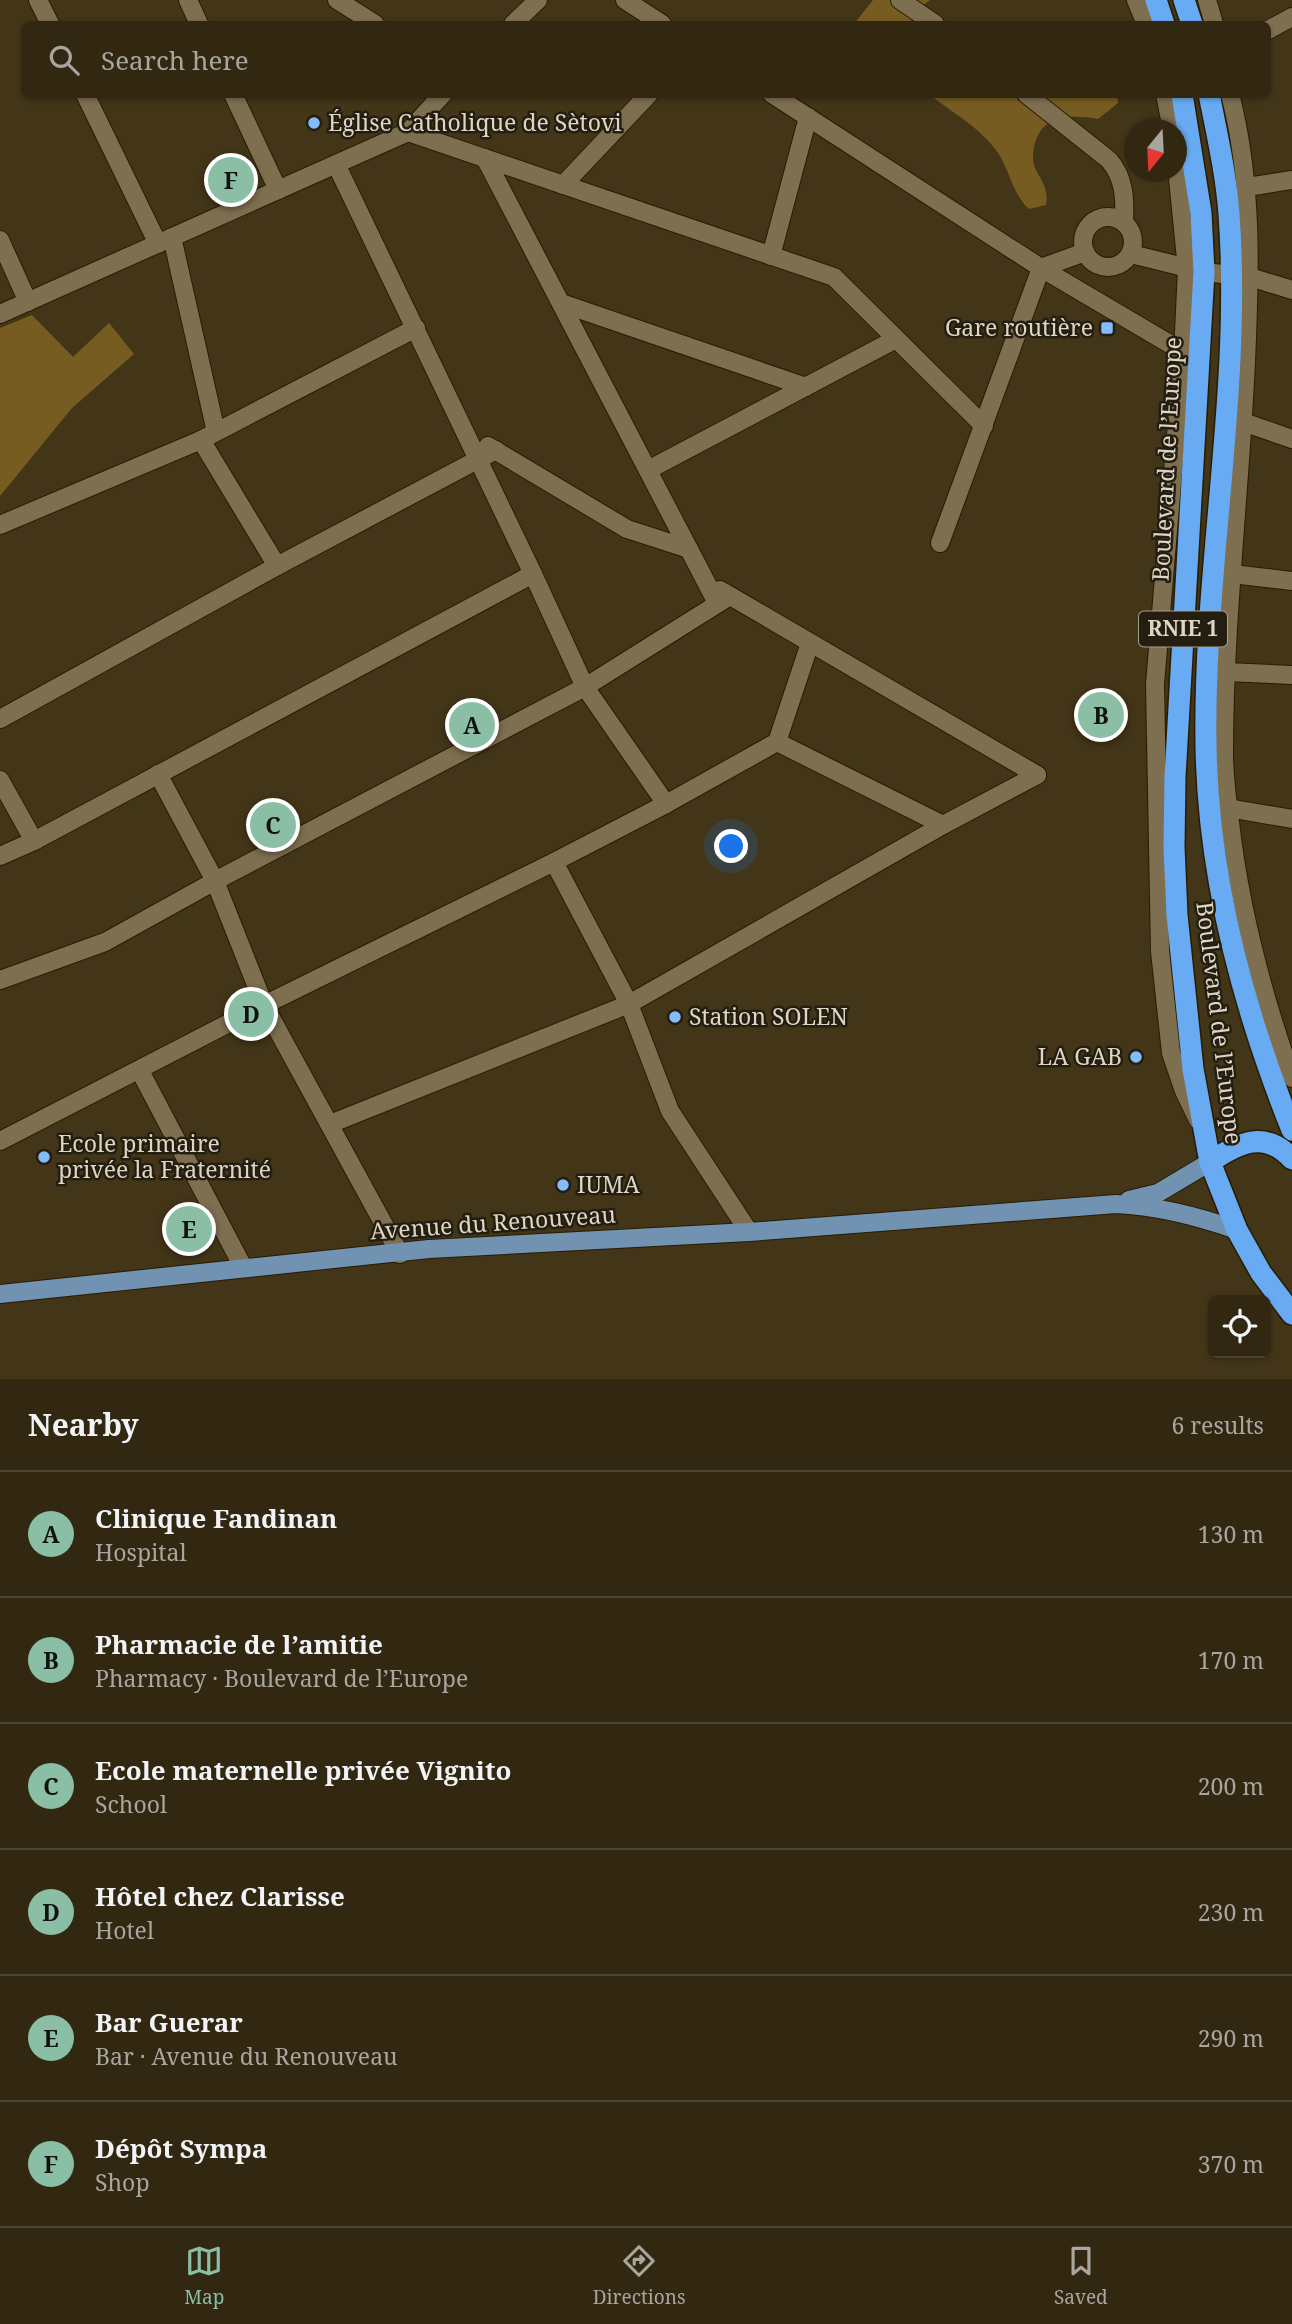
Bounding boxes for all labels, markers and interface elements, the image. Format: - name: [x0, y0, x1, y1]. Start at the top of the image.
- search box: [21, 21, 1271, 98]
- icon: search: [45, 41, 83, 79]
- text: Search here: [101, 42, 249, 78]
- place label: Église Catholique de Sètovi: [328, 106, 622, 138]
- marker: Église Catholique de Sètovi: [306, 115, 322, 131]
- north arrow: [1124, 119, 1187, 182]
- pin: F: [208, 154, 254, 206]
- place label: Gare routière: [945, 311, 1093, 343]
- marker: Gare routière: [1099, 320, 1115, 336]
- street label: Boulevard de l’Europe: [1144, 336, 1188, 582]
- road number: RNIE 1: [1139, 612, 1227, 646]
- pin: B: [1078, 689, 1124, 741]
- pin: A: [449, 699, 495, 751]
- pin: C: [250, 799, 296, 851]
- your location: [714, 829, 748, 863]
- street label: Boulevard de l’Europe: [1189, 900, 1251, 1146]
- pin: D: [228, 988, 274, 1040]
- place label: Station SOLEN: [689, 1000, 848, 1032]
- marker: Station SOLEN: [667, 1009, 683, 1025]
- place label: LA GAB: [1038, 1040, 1122, 1072]
- marker: LA GAB: [1128, 1049, 1144, 1065]
- place label: Ecole primaire privée la Fraternité: [58, 1127, 271, 1185]
- marker: Ecole primaire privée la Fraternité: [36, 1149, 52, 1165]
- place label: IUMA: [577, 1168, 641, 1200]
- marker: IUMA: [555, 1177, 571, 1193]
- street label: Avenue du Renouveau: [369, 1197, 617, 1247]
- pin: E: [166, 1203, 212, 1255]
- map controls: [1208, 1295, 1271, 1358]
- button: locate: [1208, 1295, 1271, 1358]
- text: Nearby: [28, 1404, 139, 1445]
- text: 6 results: [1171, 1409, 1264, 1441]
- text: Clinique Fandinan: [95, 1500, 337, 1536]
- text: A: [42, 1518, 60, 1550]
- text: 130 m: [1198, 1518, 1264, 1550]
- text: Hospital: [95, 1536, 187, 1568]
- text: Pharmacie de l’amitie: [95, 1626, 383, 1662]
- text: B: [43, 1644, 59, 1676]
- text: 170 m: [1198, 1644, 1264, 1676]
- text: Pharmacy · Boulevard de l’Europe: [95, 1662, 468, 1694]
- text: Ecole maternelle privée Vignito: [95, 1752, 511, 1788]
- text: C: [43, 1770, 59, 1802]
- text: 200 m: [1198, 1770, 1264, 1802]
- text: School: [95, 1788, 167, 1820]
- text: Hôtel chez Clarisse: [95, 1878, 345, 1914]
- text: D: [42, 1896, 60, 1928]
- text: 230 m: [1198, 1896, 1264, 1928]
- text: Hotel: [95, 1914, 154, 1946]
- text: Bar Guerar: [95, 2004, 243, 2040]
- text: E: [43, 2022, 59, 2054]
- text: 290 m: [1198, 2022, 1264, 2054]
- text: Bar · Avenue du Renouveau: [95, 2040, 398, 2072]
- text: Dépôt Sympa: [95, 2130, 267, 2166]
- text: F: [44, 2148, 58, 2180]
- text: 370 m: [1198, 2148, 1264, 2180]
- text: Shop: [95, 2166, 150, 2198]
- tab: Map: [184, 2242, 224, 2310]
- tab: Directions: [593, 2242, 686, 2310]
- tab: Saved: [1054, 2242, 1108, 2310]

